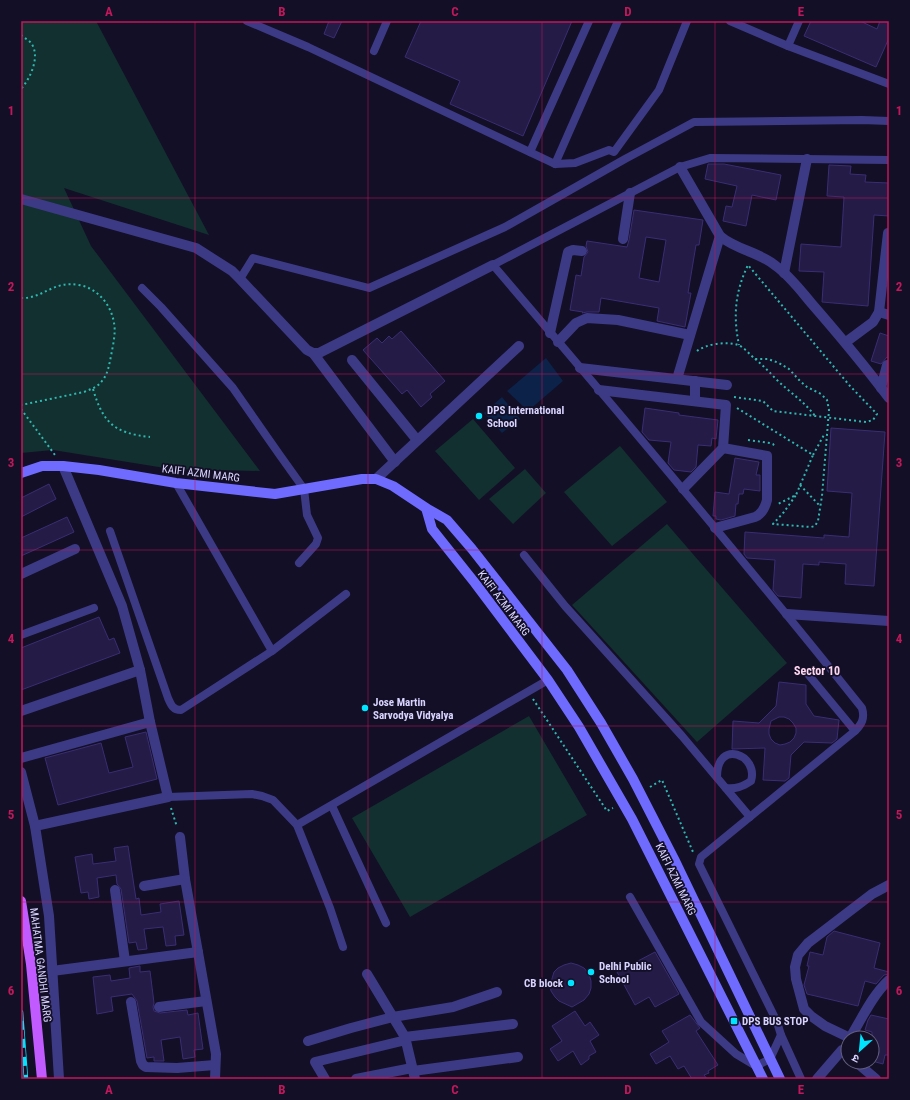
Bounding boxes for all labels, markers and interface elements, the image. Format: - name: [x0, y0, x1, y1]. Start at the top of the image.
- text: A: [105, 4, 113, 19]
- text: B: [278, 4, 286, 19]
- text: C: [451, 4, 459, 19]
- text: D: [624, 4, 632, 19]
- text: E: [798, 4, 805, 19]
- text: 1: [8, 103, 14, 118]
- text: 1: [896, 103, 902, 118]
- text: 2: [8, 279, 15, 294]
- text: 2: [896, 279, 903, 294]
- place label: DPS International School: [487, 404, 564, 430]
- marker: DPS International School: [474, 411, 484, 421]
- text: 3: [8, 455, 14, 470]
- text: 3: [896, 455, 902, 470]
- street label: KAIFI AZMI MARG: [161, 462, 241, 485]
- street label: KAIFI AZMI MARG: [475, 568, 532, 639]
- text: 4: [8, 631, 15, 646]
- text: 4: [896, 631, 903, 646]
- district label: Sector 10: [794, 664, 840, 678]
- place label: Jose Martin Sarvodya Vidyalya: [373, 696, 454, 722]
- marker: Jose Martin Sarvodya Vidyalya: [360, 703, 370, 713]
- text: 5: [8, 807, 15, 822]
- text: 5: [896, 807, 903, 822]
- street label: KAIFI AZMI MARG: [653, 841, 699, 917]
- street label: MAHATMA GANDHI MARG: [27, 907, 54, 1023]
- place label: Delhi Public School: [599, 960, 652, 986]
- marker: Delhi Public School: [586, 967, 596, 977]
- place label: CB block: [524, 977, 564, 990]
- marker: CB block: [566, 978, 576, 988]
- text: 6: [8, 983, 15, 998]
- text: 6: [896, 983, 903, 998]
- place label: DPS BUS STOP: [742, 1015, 809, 1028]
- marker: DPS BUS STOP: [729, 1016, 739, 1026]
- north arrow: [840, 1030, 880, 1070]
- text: उ: [849, 1051, 862, 1066]
- text: A: [105, 1082, 113, 1097]
- text: B: [278, 1082, 286, 1097]
- text: C: [451, 1082, 459, 1097]
- text: D: [624, 1082, 632, 1097]
- text: E: [798, 1082, 805, 1097]

